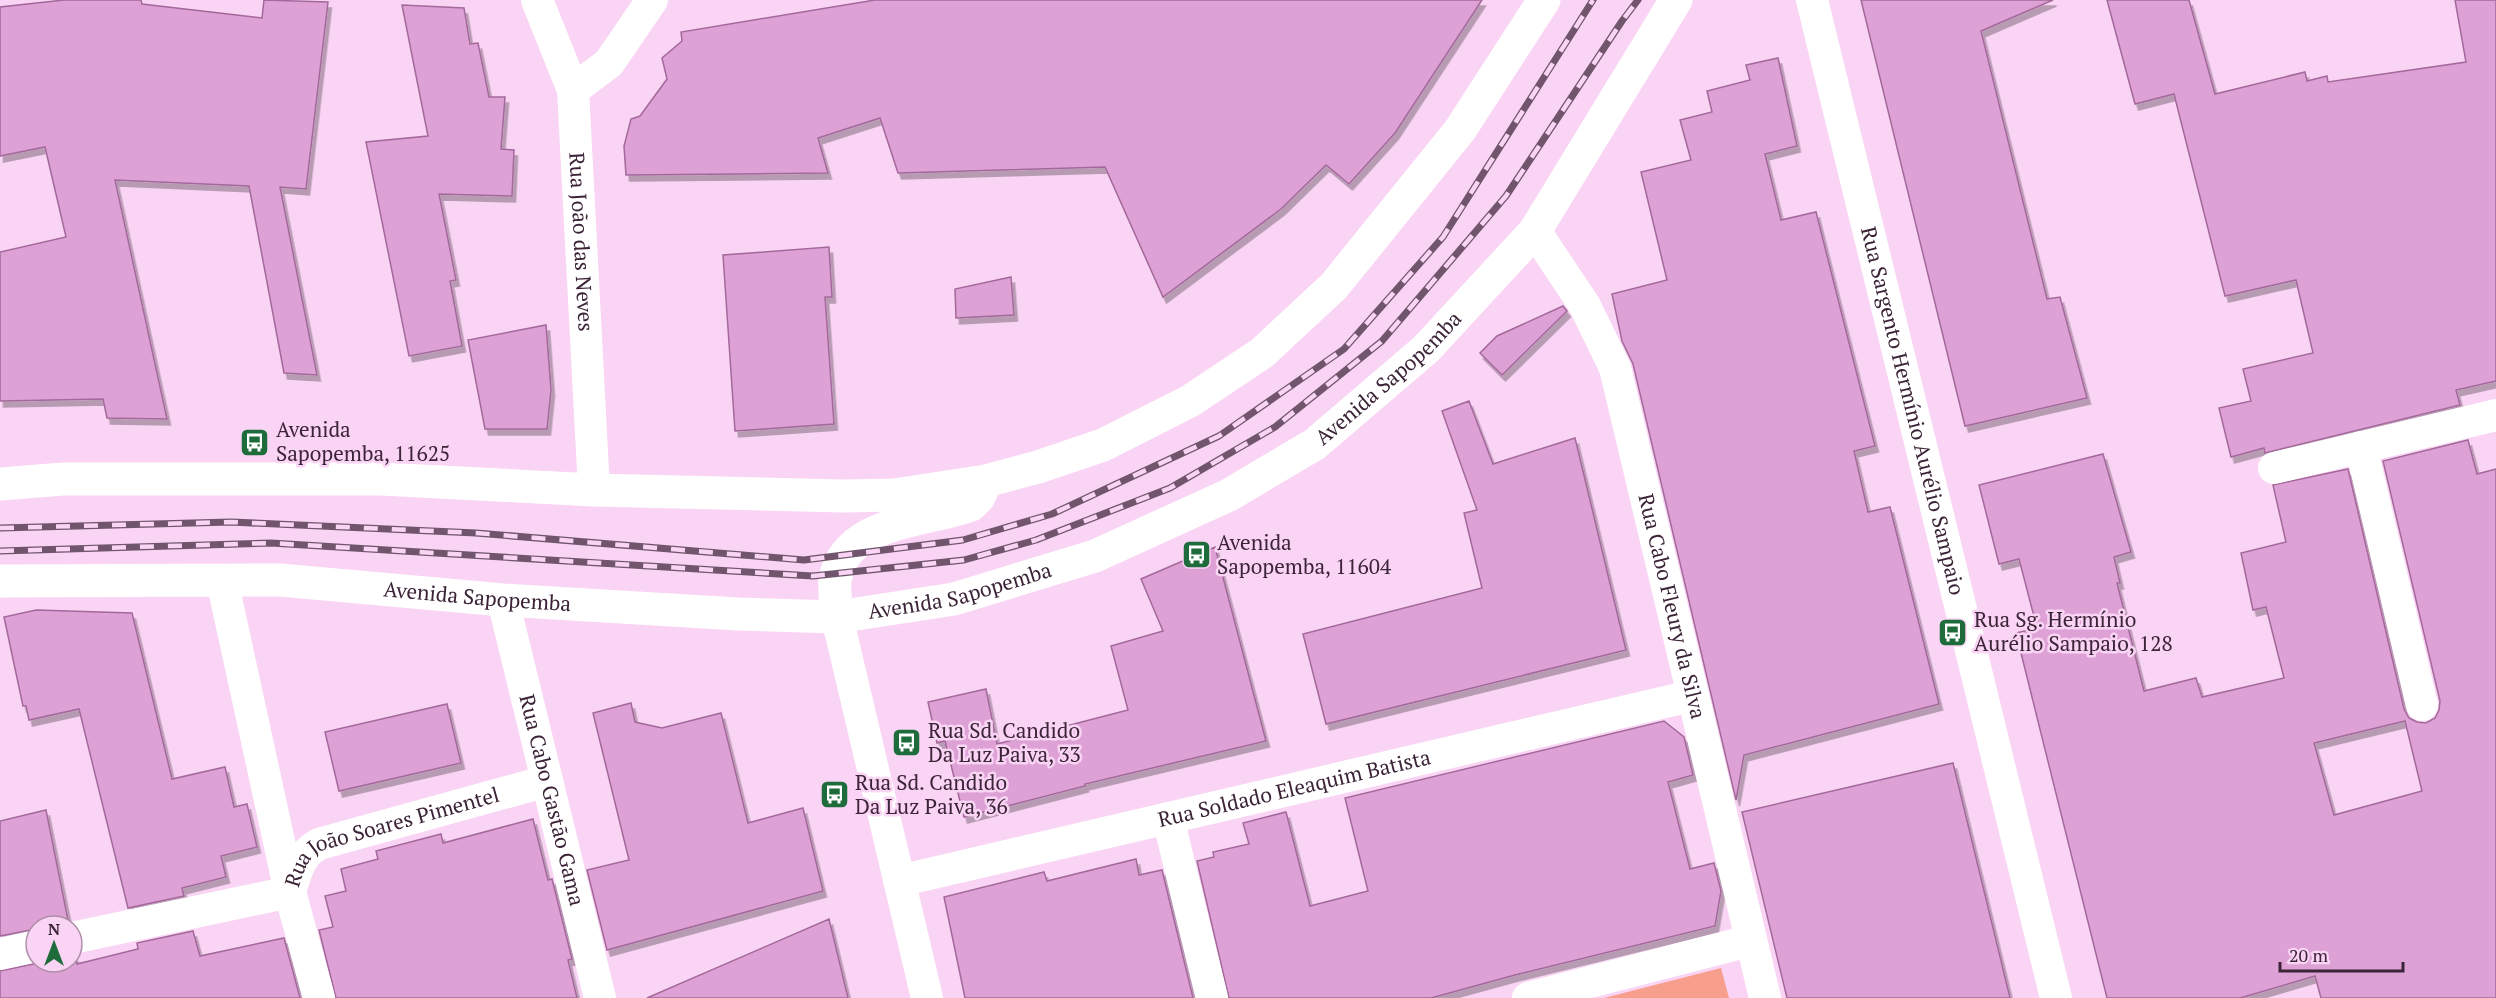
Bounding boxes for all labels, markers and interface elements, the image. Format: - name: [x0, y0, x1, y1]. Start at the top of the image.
- street label: Rua João das Neves: [563, 152, 601, 332]
- street label: Rua Sargento Hermínio Aurélio Sampaio: [1855, 224, 1972, 598]
- street label: Avenida Sapopemba: [1309, 304, 1467, 451]
- place label: Avenida Sapopemba, 11625: [276, 415, 450, 467]
- bus stop icon: Avenida Sapopemba, 11625: [239, 426, 271, 458]
- street label: Rua Cabo Fleury da Silva: [1632, 491, 1713, 722]
- place label: Avenida Sapopemba, 11604: [1217, 528, 1392, 580]
- bus stop icon: Avenida Sapopemba, 11604: [1180, 539, 1212, 571]
- street label: Avenida Sapopemba: [866, 555, 1055, 625]
- street label: Avenida Sapopemba: [382, 574, 572, 617]
- place label: Rua Sg. Hermínio Aurélio Sampaio, 128: [1974, 605, 2173, 657]
- bus stop icon: Rua Sg. Hermínio Aurélio Sampaio, 128: [1937, 616, 1969, 648]
- street label: Rua Cabo Gastão Gama: [514, 691, 592, 909]
- place label: Rua Sd. Candido Da Luz Paiva, 33: [928, 716, 1081, 768]
- bus stop icon: Rua Sd. Candido Da Luz Paiva, 33: [891, 727, 923, 759]
- street label: Rua Soldado Eleaquim Batista: [1155, 742, 1434, 833]
- place label: Rua Sd. Candido Da Luz Paiva, 36: [855, 768, 1008, 820]
- bus stop icon: Rua Sd. Candido Da Luz Paiva, 36: [818, 779, 850, 811]
- street label: Rua João Soares Pimentel: [278, 780, 502, 890]
- north arrow: [24, 914, 84, 974]
- text: N: [48, 918, 60, 940]
- scale bar: [2280, 935, 2403, 973]
- text: 20 m: [2289, 943, 2329, 967]

